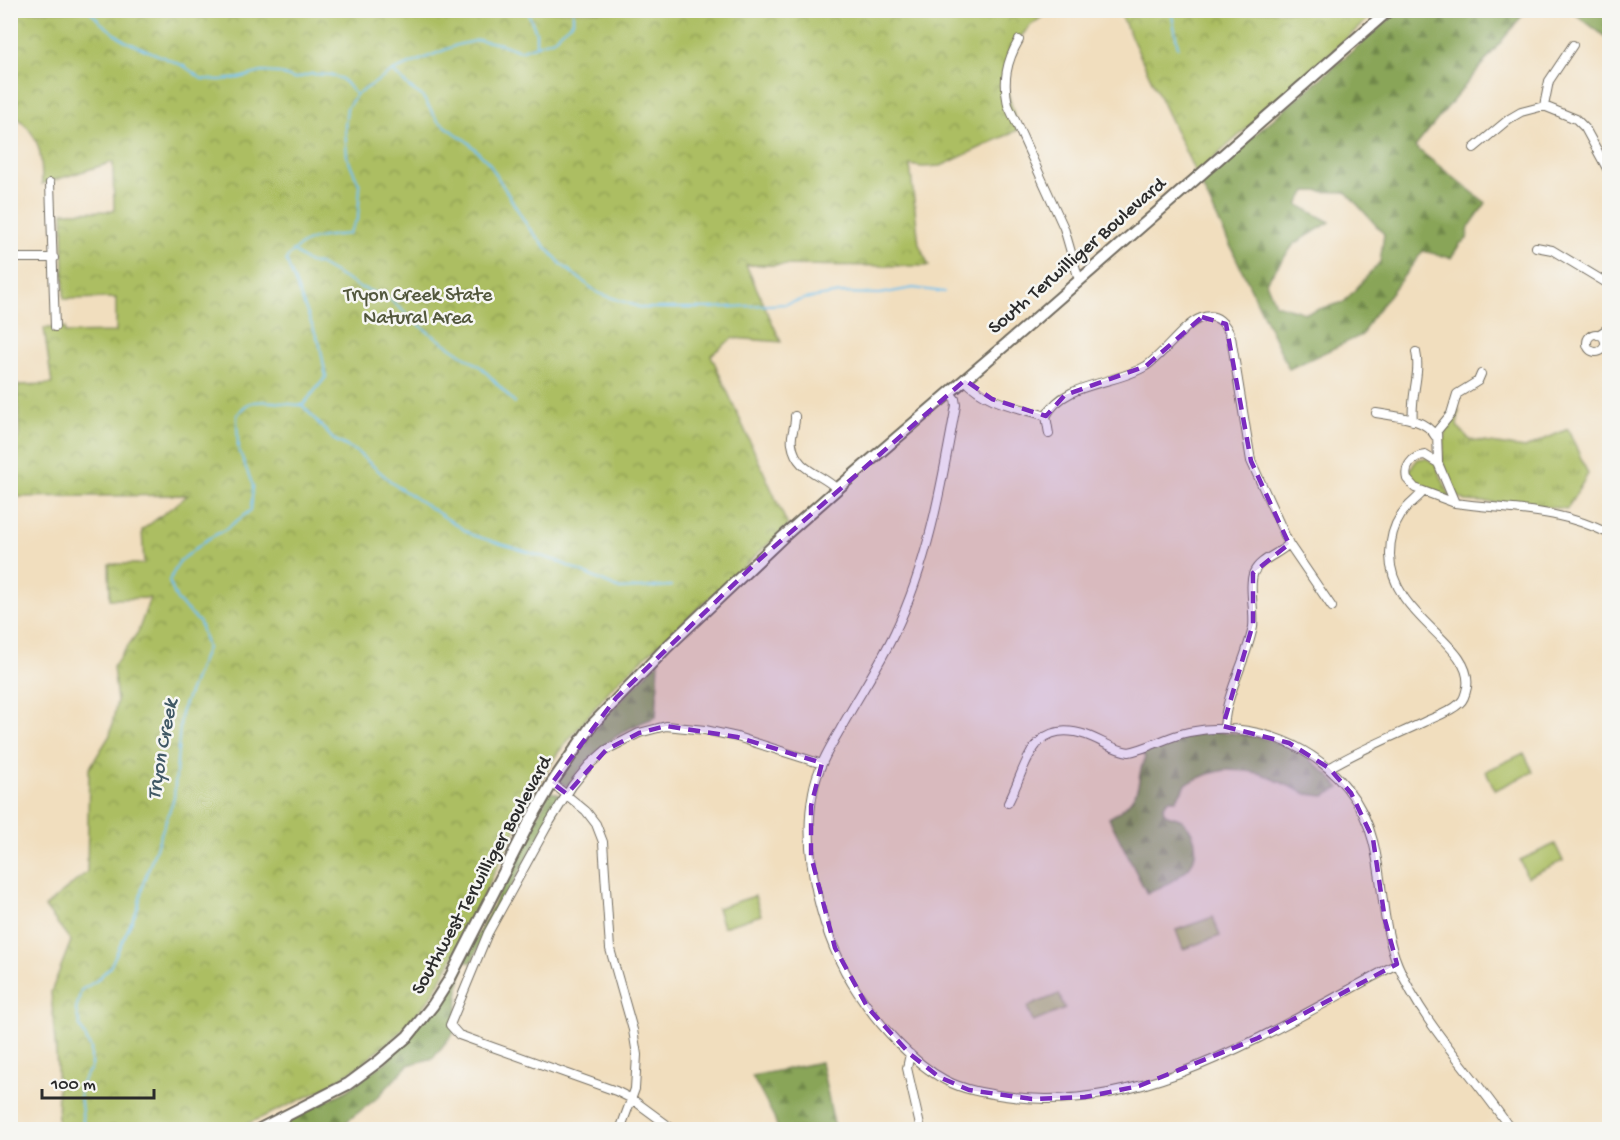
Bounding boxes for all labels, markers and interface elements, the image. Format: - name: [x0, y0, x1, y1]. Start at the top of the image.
- street label: South Terwilliger Boulevard: [985, 172, 1173, 340]
- park label: Tryon Creek State Natural Area: [343, 285, 493, 331]
- water label: Tryon Creek: [143, 695, 186, 802]
- street label: Southwest Terwilliger Boulevard: [408, 751, 559, 999]
- scale bar: [42, 1062, 154, 1100]
- text: 100 m: [50, 1075, 96, 1096]

